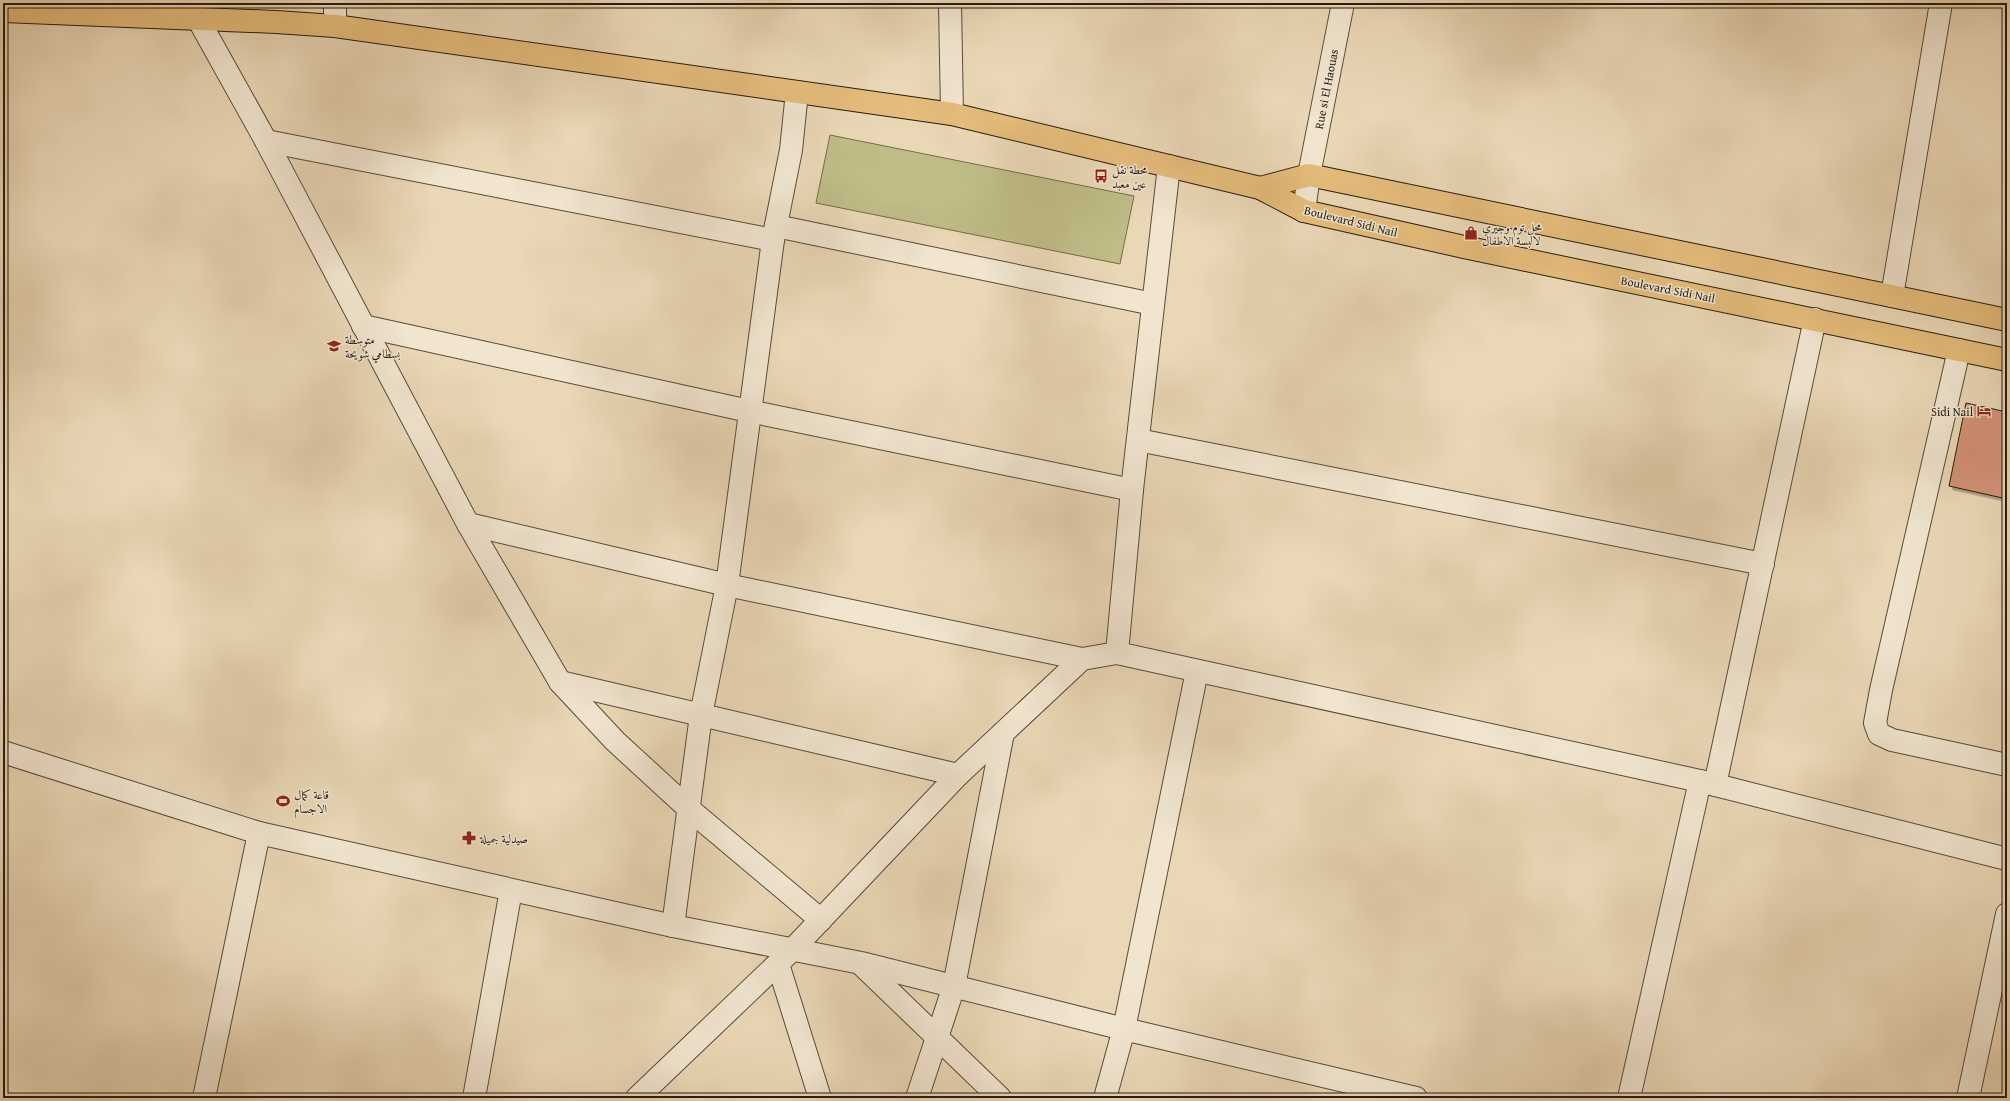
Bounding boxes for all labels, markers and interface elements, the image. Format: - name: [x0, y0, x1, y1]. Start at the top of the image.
- street label: Rue si El Haouas: [1310, 47, 1342, 130]
- place label: محطة نقل عين معبد: [1112, 161, 1148, 192]
- bus stop icon: محطة نقل عين معبد: [1093, 168, 1109, 184]
- street label: Boulevard Sidi Nail: [1303, 201, 1400, 241]
- place label: محل توم وجيري لالبسة الاطفال: [1482, 218, 1543, 249]
- shop icon: محل توم وجيري لالبسة الاطفال: [1463, 225, 1479, 241]
- street label: Boulevard Sidi Nail: [1619, 272, 1717, 307]
- place label: متوسطة بسطامي شويحة: [345, 331, 400, 364]
- school or university icon: متوسطة بسطامي شويحة: [326, 338, 342, 354]
- place label: Sidi Nail: [1931, 403, 1974, 420]
- hotel icon: Sidi Nail: [1976, 403, 1992, 419]
- place label: قاعة كمال الاجسام: [294, 786, 329, 820]
- sports icon: قاعة كمال الاجسام: [275, 793, 291, 809]
- pharmacy icon: صيدلية جميلة: [461, 830, 477, 846]
- place label: صيدلية جميلة: [479, 830, 528, 847]

